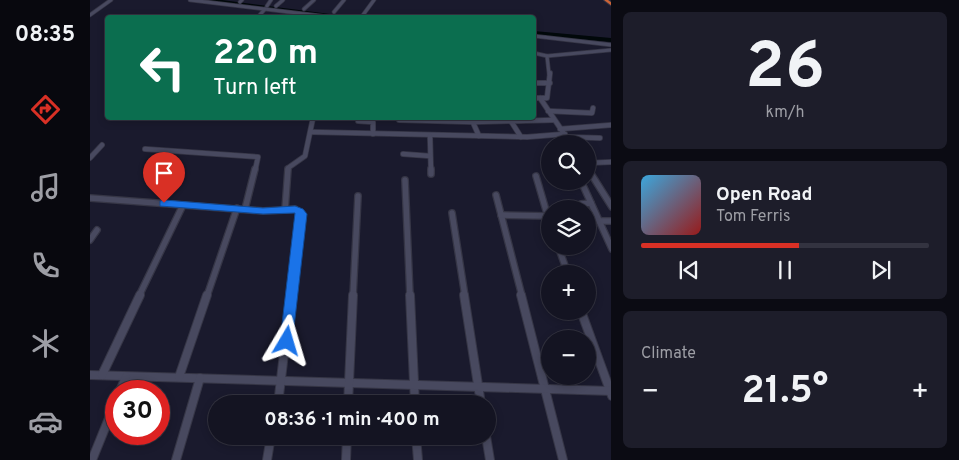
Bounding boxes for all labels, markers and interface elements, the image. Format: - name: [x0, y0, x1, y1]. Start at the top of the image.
- text: 08:35: [15, 22, 75, 49]
- text: 26: [745, 29, 825, 111]
- text: 220 m: [213, 32, 318, 76]
- icon: left: [130, 35, 195, 100]
- text: Turn left: [213, 75, 296, 102]
- icon: directions: [28, 92, 63, 127]
- text: km/h: [766, 103, 804, 123]
- map controls: [541, 135, 596, 385]
- button: search: [541, 135, 596, 190]
- pin: [143, 152, 185, 203]
- icon: arrive: [150, 159, 178, 187]
- icon: music: [28, 170, 63, 205]
- text: Open Road: [716, 183, 812, 207]
- button: layers: [541, 200, 596, 255]
- text: Tom Ferris: [716, 207, 790, 227]
- icon: phone: [28, 248, 63, 283]
- icon: previous: [675, 256, 703, 284]
- icon: pause: [771, 256, 799, 284]
- icon: next: [867, 256, 895, 284]
- button: +: [541, 265, 596, 320]
- position arrow: [260, 314, 312, 366]
- icon: climate: [28, 326, 63, 361]
- button: −: [541, 330, 596, 385]
- text: Climate: [641, 344, 696, 364]
- text: 21.5°: [742, 368, 828, 417]
- text: −: [641, 375, 659, 411]
- text: +: [911, 375, 929, 411]
- speed limit sign: 30: [105, 380, 170, 445]
- icon: car: [28, 404, 63, 439]
- text: 08:36 · 1 min · 400 m: [264, 408, 440, 432]

